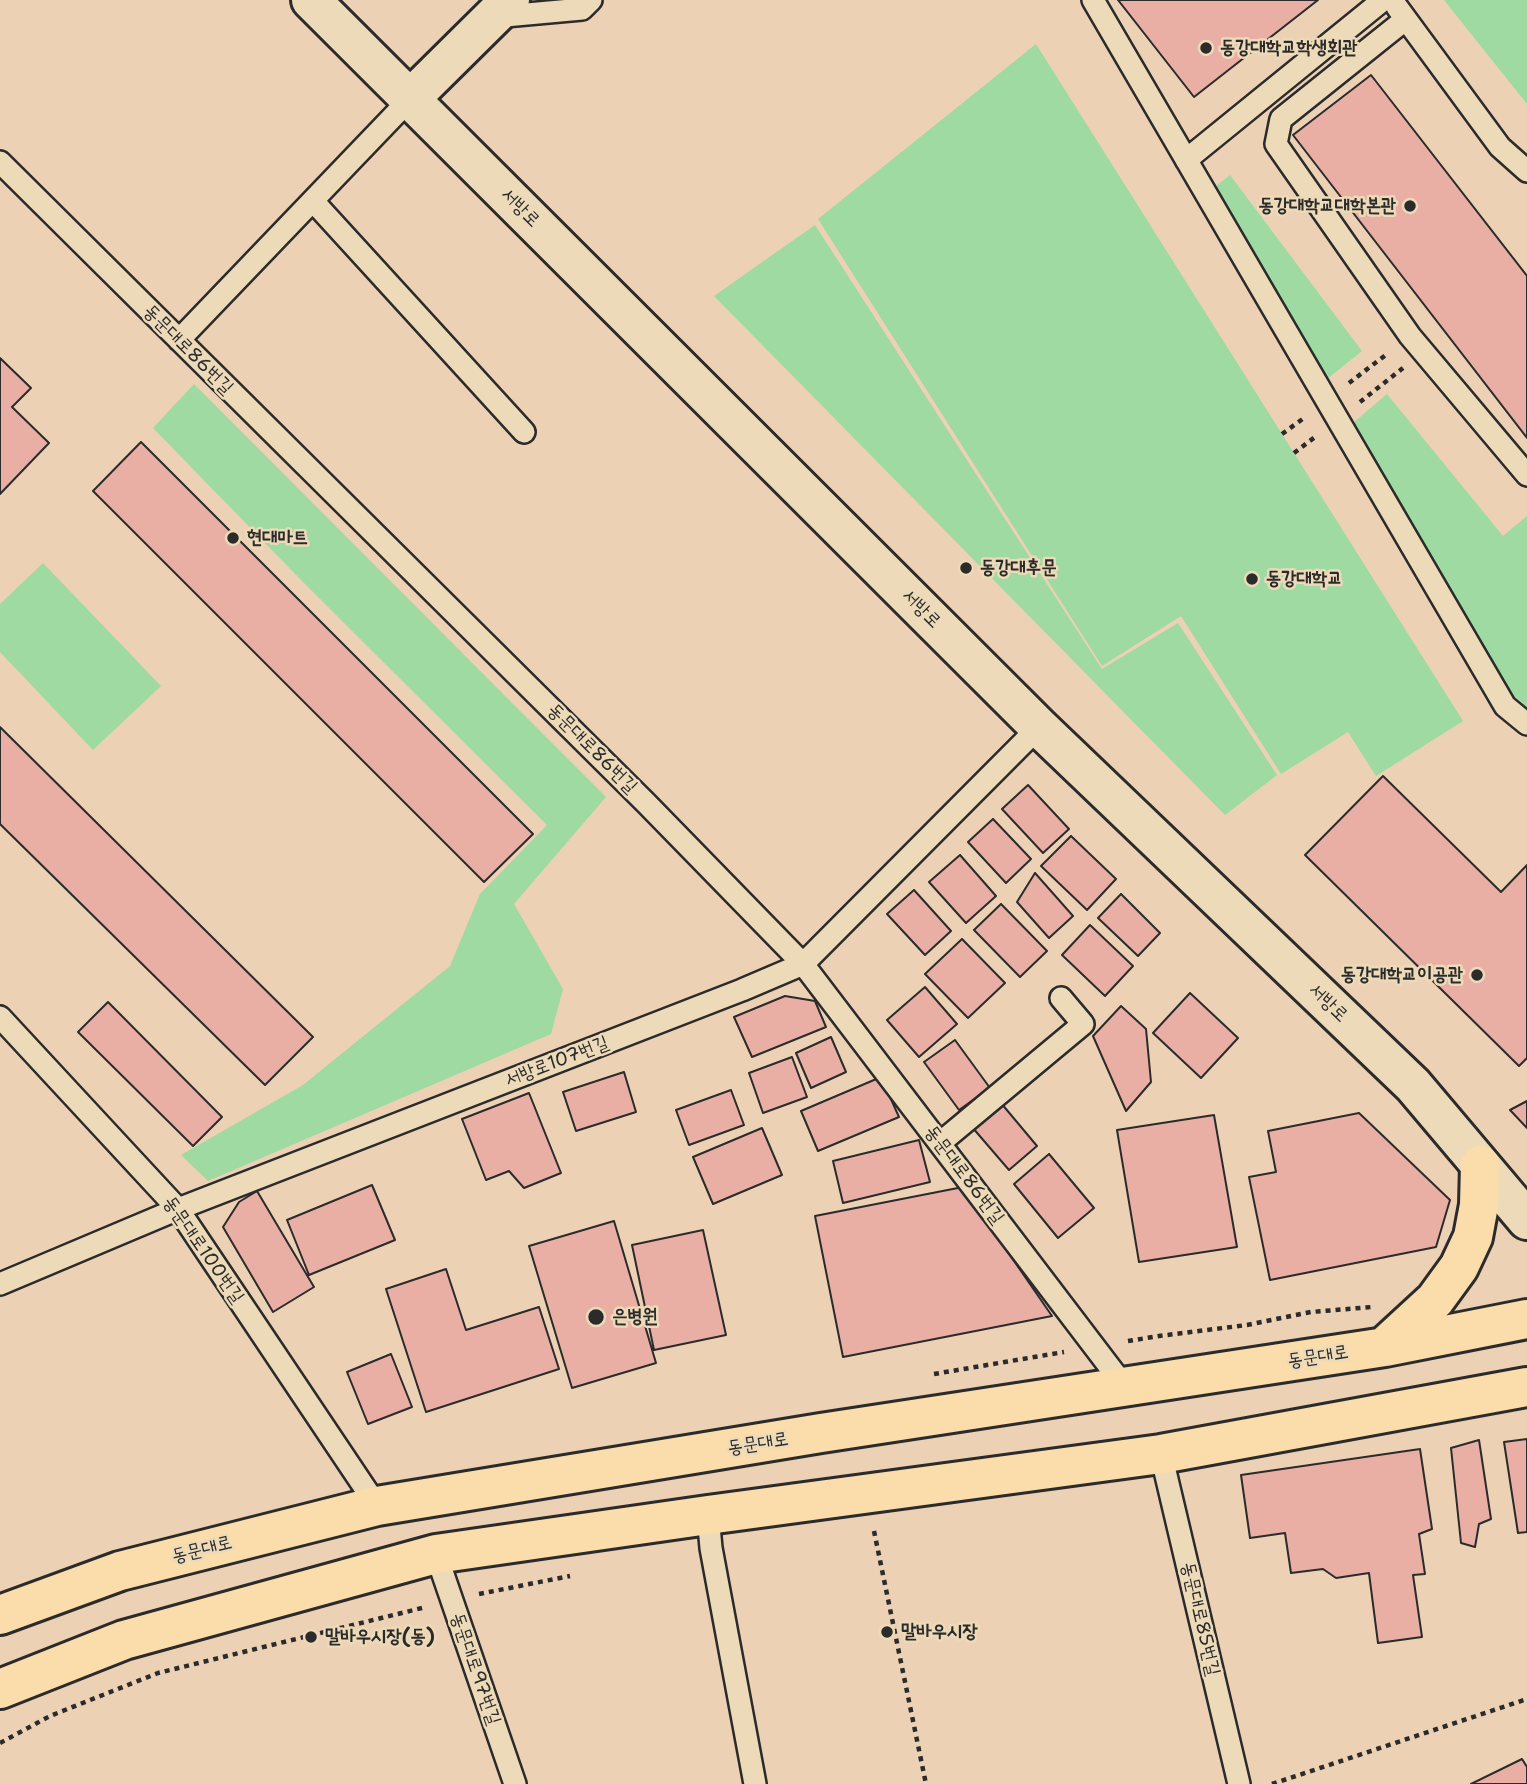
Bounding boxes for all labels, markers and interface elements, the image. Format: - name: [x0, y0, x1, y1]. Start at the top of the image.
- place label: 동강대학교학생회관: [1220, 37, 1358, 59]
- marker: 동강대학교학생회관: [1198, 40, 1214, 56]
- street label: 서방로: [496, 184, 544, 232]
- place label: 동강대학교대학본관: [1258, 195, 1396, 217]
- marker: 동강대학교대학본관: [1402, 198, 1418, 214]
- street label: 동문대로86번길: [138, 300, 238, 400]
- place label: 현대마트: [247, 527, 308, 549]
- marker: 현대마트: [225, 530, 241, 546]
- place label: 동강대후문: [980, 557, 1056, 579]
- marker: 동강대후문: [958, 560, 974, 576]
- place label: 동강대학교: [1266, 568, 1342, 590]
- marker: 동강대학교: [1244, 571, 1260, 587]
- street label: 서방로: [897, 585, 945, 633]
- street label: 동문대로86번길: [542, 699, 642, 799]
- place label: 동강대학교이공관: [1341, 964, 1463, 986]
- marker: 동강대학교이공관: [1469, 967, 1485, 983]
- street label: 서방로: [1304, 979, 1352, 1027]
- street label: 서방로107번길: [502, 1032, 612, 1092]
- street label: 동문대로86번길: [919, 1121, 1009, 1229]
- street label: 동문대로100번길: [158, 1192, 248, 1308]
- place label: 은병원: [612, 1306, 658, 1328]
- marker: 은병원: [586, 1307, 606, 1327]
- street label: 동문대로: [1286, 1341, 1350, 1373]
- street label: 동문대로: [726, 1428, 790, 1460]
- street label: 동문대로: [170, 1532, 234, 1568]
- street label: 동문대로85번길: [1176, 1560, 1224, 1678]
- street label: 동문대로97번길: [445, 1610, 505, 1728]
- place label: 말바우시장: [901, 1621, 977, 1643]
- marker: 말바우시장: [879, 1624, 895, 1640]
- place label: 말바우시장(동): [325, 1626, 435, 1648]
- marker: 말바우시장(동): [303, 1629, 319, 1645]

